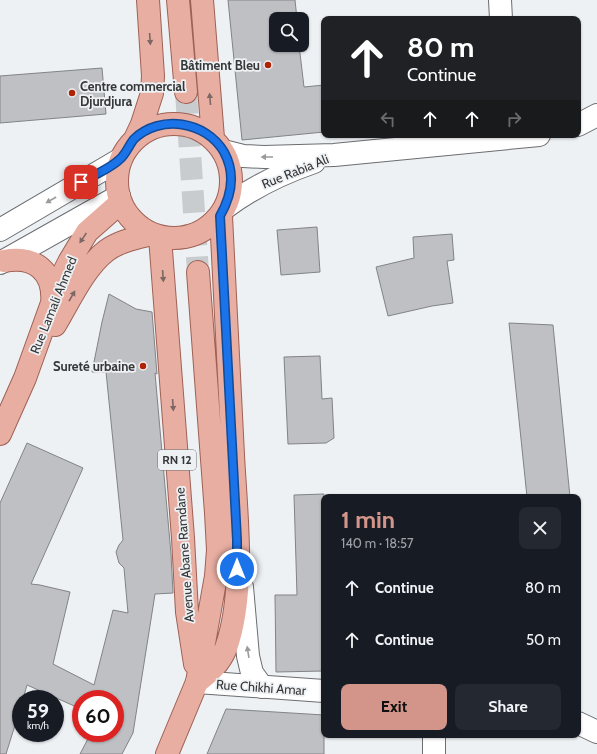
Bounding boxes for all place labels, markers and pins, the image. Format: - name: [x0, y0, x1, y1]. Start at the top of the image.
- place label: Bâtiment Bleu: [180, 57, 260, 73]
- marker: Bâtiment Bleu: [263, 60, 273, 70]
- place label: Centre commercial Djurdjura: [80, 78, 186, 109]
- marker: Centre commercial Djurdjura: [67, 88, 77, 98]
- pin: [64, 165, 98, 199]
- place label: Sureté urbaine: [53, 358, 135, 374]
- marker: Sureté urbaine: [138, 361, 148, 371]

